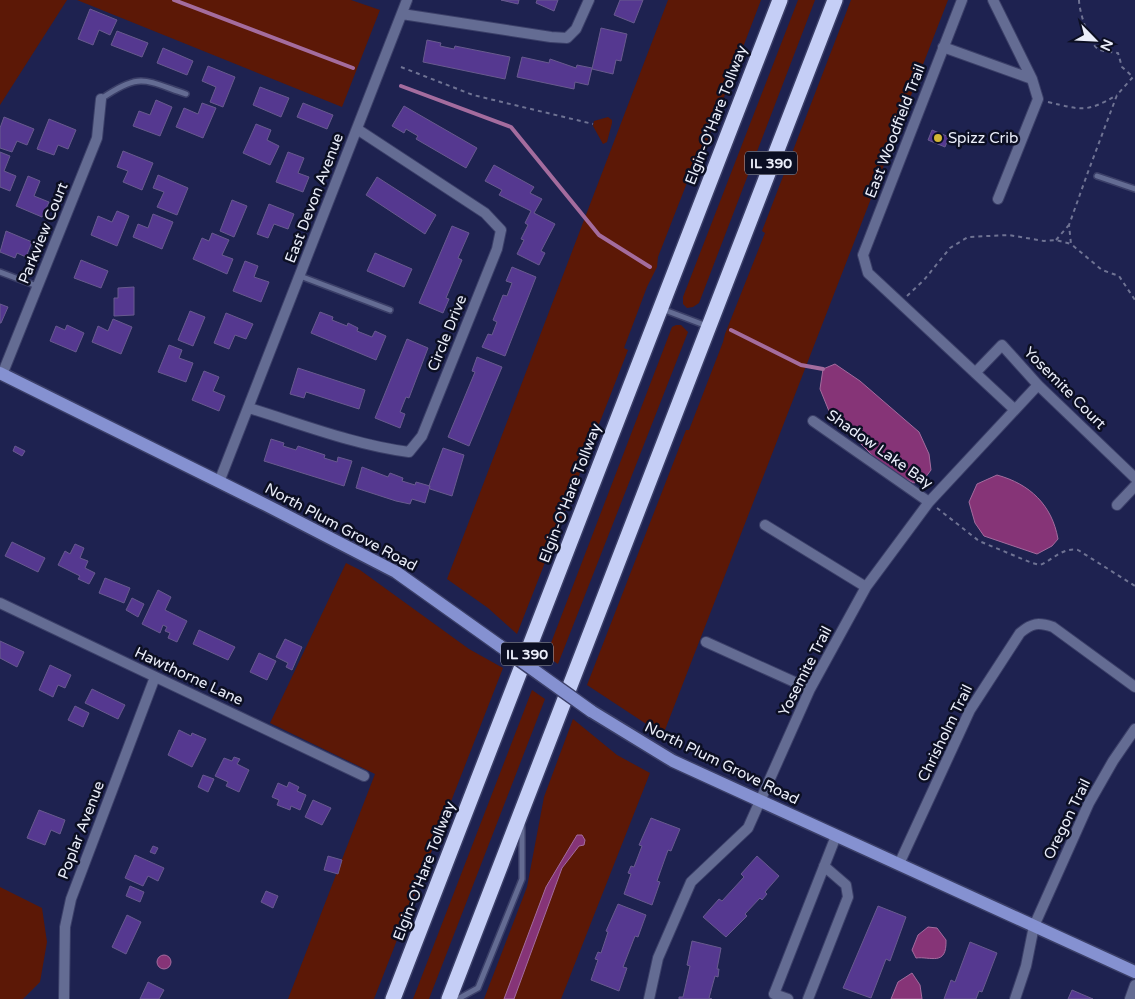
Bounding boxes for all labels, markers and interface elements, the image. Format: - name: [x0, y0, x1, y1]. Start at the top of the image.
- north arrow: [1070, 15, 1120, 65]
- text: N: [1096, 36, 1116, 54]
- street label: Elgin-O'Hare Tollway: [681, 43, 751, 187]
- street label: East Woodfield Trail: [861, 62, 929, 200]
- place label: Spizz Crib: [948, 129, 1018, 147]
- street label: East Devon Avenue: [281, 130, 347, 266]
- marker: Spizz Crib: [932, 132, 944, 144]
- road number: IL 390: [745, 152, 797, 174]
- street label: Parkview Court: [14, 179, 72, 286]
- street label: Circle Drive: [424, 292, 470, 374]
- street label: Yosemite Court: [1020, 343, 1110, 433]
- street label: Shadow Lake Bay: [824, 406, 936, 492]
- street label: Elgin-O'Hare Tollway: [535, 421, 605, 565]
- street label: North Plum Grove Road: [262, 479, 420, 575]
- street label: Yosemite Trail: [775, 623, 835, 719]
- road number: IL 390: [501, 642, 553, 666]
- street label: Hawthorne Lane: [132, 643, 246, 709]
- street label: Chrisholm Trail: [914, 682, 976, 784]
- street label: North Plum Grove Road: [642, 718, 802, 808]
- street label: Oregon Trail: [1040, 776, 1094, 862]
- street label: Poplar Avenue: [54, 778, 108, 882]
- street label: Elgin-O'Hare Tollway: [389, 799, 459, 943]

